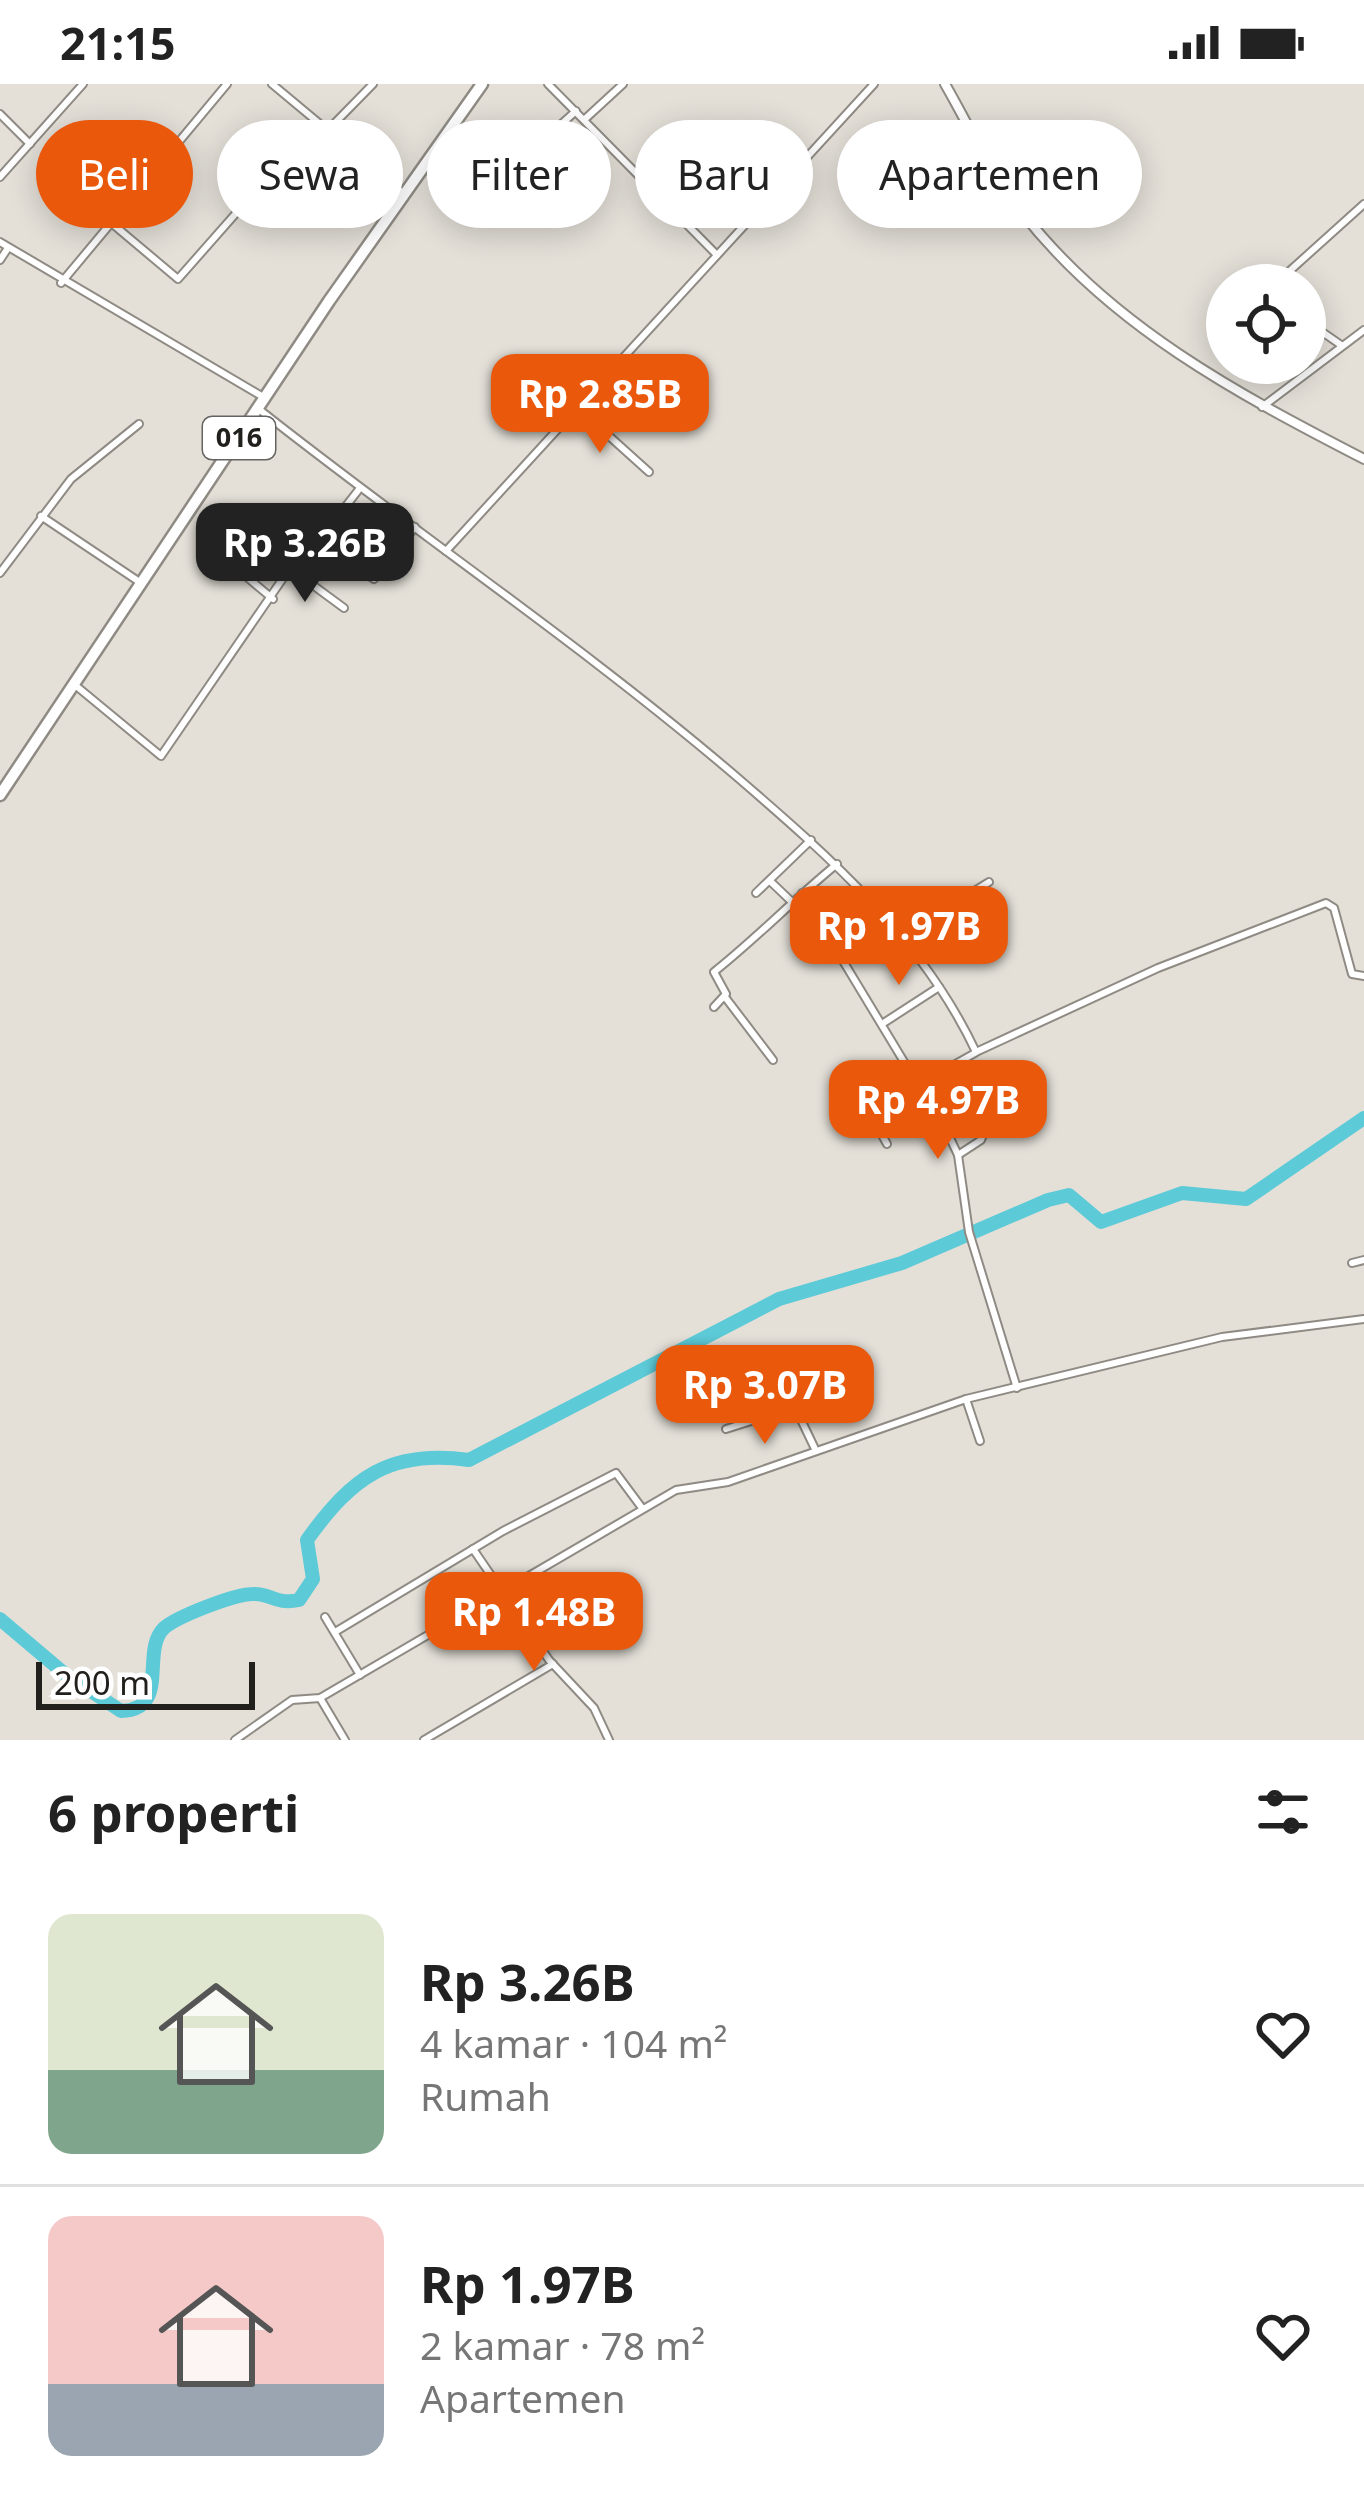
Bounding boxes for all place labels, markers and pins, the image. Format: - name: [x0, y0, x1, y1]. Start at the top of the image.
- pin: Rp 2.85B: [476, 354, 724, 456]
- pin: Rp 3.26B: [181, 503, 429, 605]
- pin: Rp 1.97B: [775, 886, 1023, 988]
- pin: Rp 4.97B: [814, 1060, 1062, 1162]
- pin: Rp 3.07B: [641, 1345, 889, 1447]
- pin: Rp 1.48B: [410, 1572, 658, 1674]

